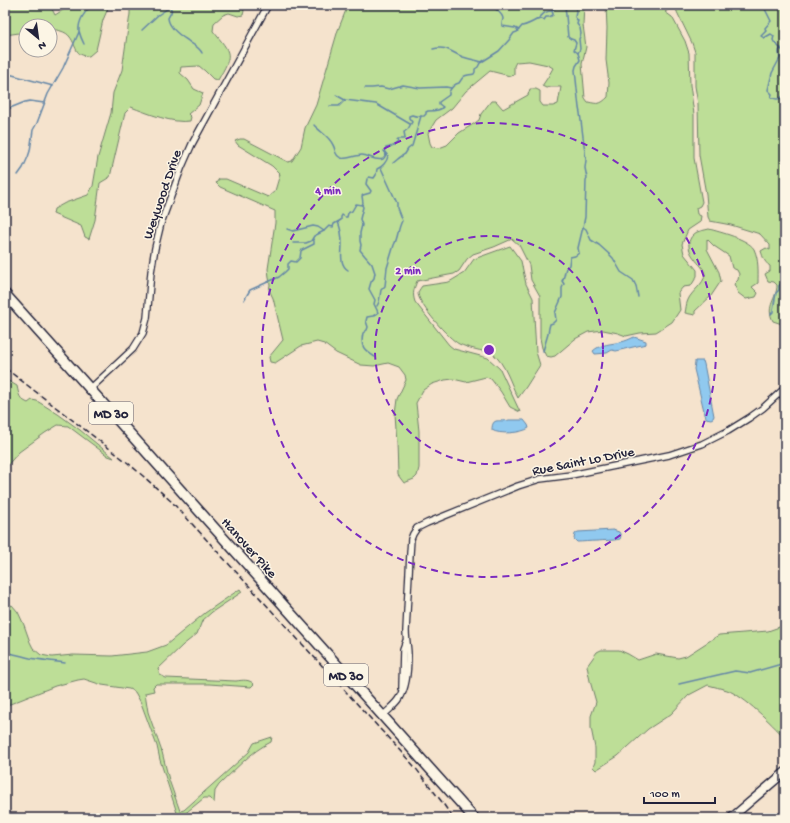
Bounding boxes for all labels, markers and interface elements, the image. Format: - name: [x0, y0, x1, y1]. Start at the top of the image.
- north arrow: [18, 18, 58, 58]
- text: N: [36, 38, 48, 52]
- street label: Weywood Drive: [140, 147, 187, 242]
- text: 4 min: [314, 185, 341, 199]
- text: 2 min: [395, 265, 421, 279]
- centre of rings: [482, 343, 496, 357]
- road number: MD 30: [89, 402, 133, 424]
- street label: Rue Saint Lo Drive: [531, 444, 637, 481]
- street label: Hanover Pike: [217, 515, 280, 583]
- road number: MD 30: [324, 664, 368, 686]
- scale bar: [644, 779, 715, 805]
- text: 100 m: [649, 788, 680, 802]

